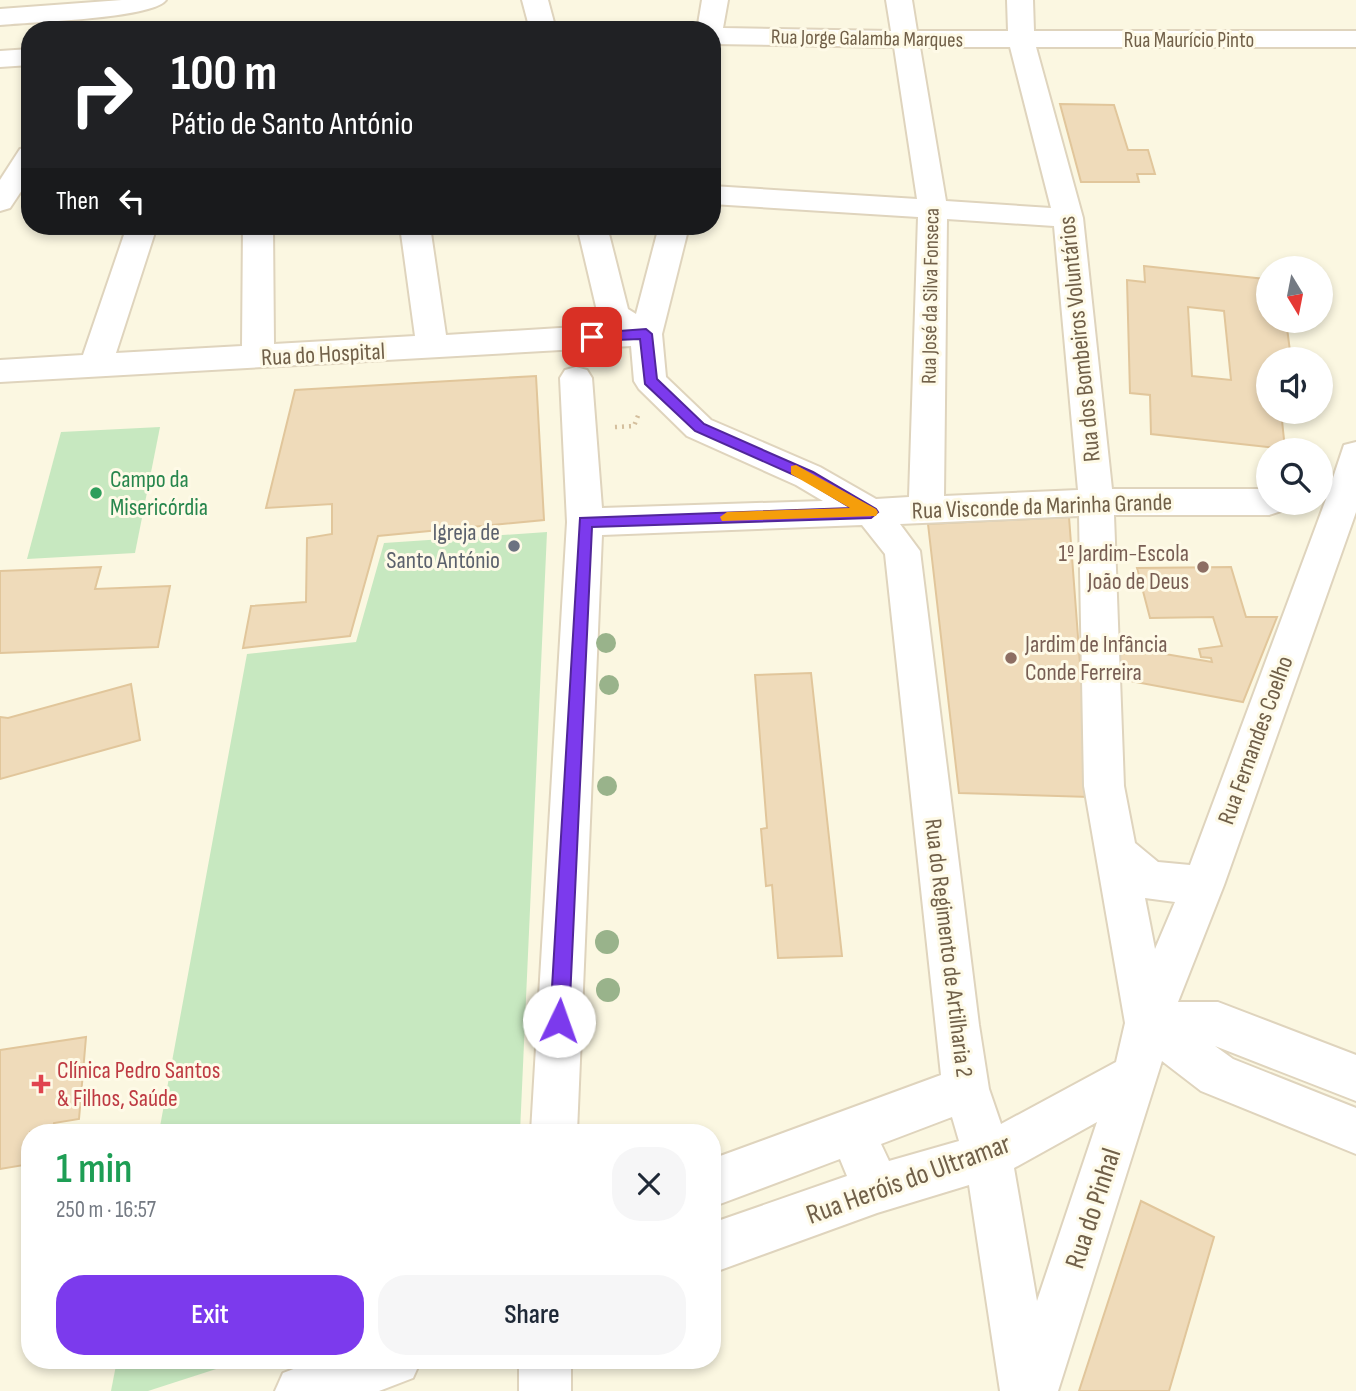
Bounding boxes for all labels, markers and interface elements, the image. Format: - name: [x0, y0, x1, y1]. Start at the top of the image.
- street label: Rua Jorge Galamba Marques: [771, 24, 963, 53]
- street label: Rua Maurício Pinto: [1124, 28, 1254, 53]
- text: 100 m: [171, 45, 277, 104]
- icon: right: [56, 49, 147, 140]
- text: Pátio de Santo António: [171, 105, 414, 144]
- icon: left: [113, 182, 151, 220]
- text: Then: [56, 186, 99, 217]
- street label: Rua José da Silva Fonseca: [916, 208, 945, 384]
- street label: Rua dos Bombeiros Voluntários: [1052, 215, 1107, 463]
- north arrow: [1256, 256, 1334, 332]
- map controls: [1256, 256, 1333, 515]
- pin: [562, 307, 622, 367]
- icon: arrive: [573, 318, 611, 356]
- street label: Rua do Hospital: [260, 337, 386, 372]
- button: sound: [1256, 347, 1333, 424]
- button: search: [1256, 438, 1333, 515]
- place label: Campo da Misericórdia: [110, 465, 208, 522]
- marker: Campo da Misericórdia: [88, 485, 104, 501]
- street label: Rua Visconde da Marinha Grande: [911, 487, 1173, 526]
- place label: Igreja de Santo António: [386, 518, 500, 575]
- marker: Igreja de Santo António: [506, 538, 522, 554]
- place label: 1º Jardim-Escola João de Deus: [1058, 539, 1189, 596]
- marker: 1º Jardim-Escola João de Deus: [1195, 559, 1211, 575]
- place label: Jardim de Infância Conde Ferreira: [1024, 630, 1167, 687]
- marker: Jardim de Infância Conde Ferreira: [1003, 650, 1019, 666]
- street label: Rua Fernandes Coelho: [1212, 652, 1299, 828]
- street label: Rua do Regimento de Artilharia 2: [918, 817, 979, 1079]
- position arrow: [522, 984, 596, 1058]
- place label: Clínica Pedro Santos & Filhos, Saúde: [57, 1056, 220, 1113]
- marker: Clínica Pedro Santos & Filhos, Saúde: [31, 1074, 51, 1094]
- street label: Rua Heróis do Ultramar: [802, 1127, 1015, 1232]
- text: 1 min: [56, 1144, 132, 1195]
- street label: Rua do Pinhal: [1058, 1144, 1128, 1273]
- button: close: [612, 1147, 686, 1221]
- text: 250 m · 16:57: [56, 1196, 156, 1224]
- button: Exit: [56, 1275, 364, 1355]
- button: Share: [378, 1275, 686, 1355]

